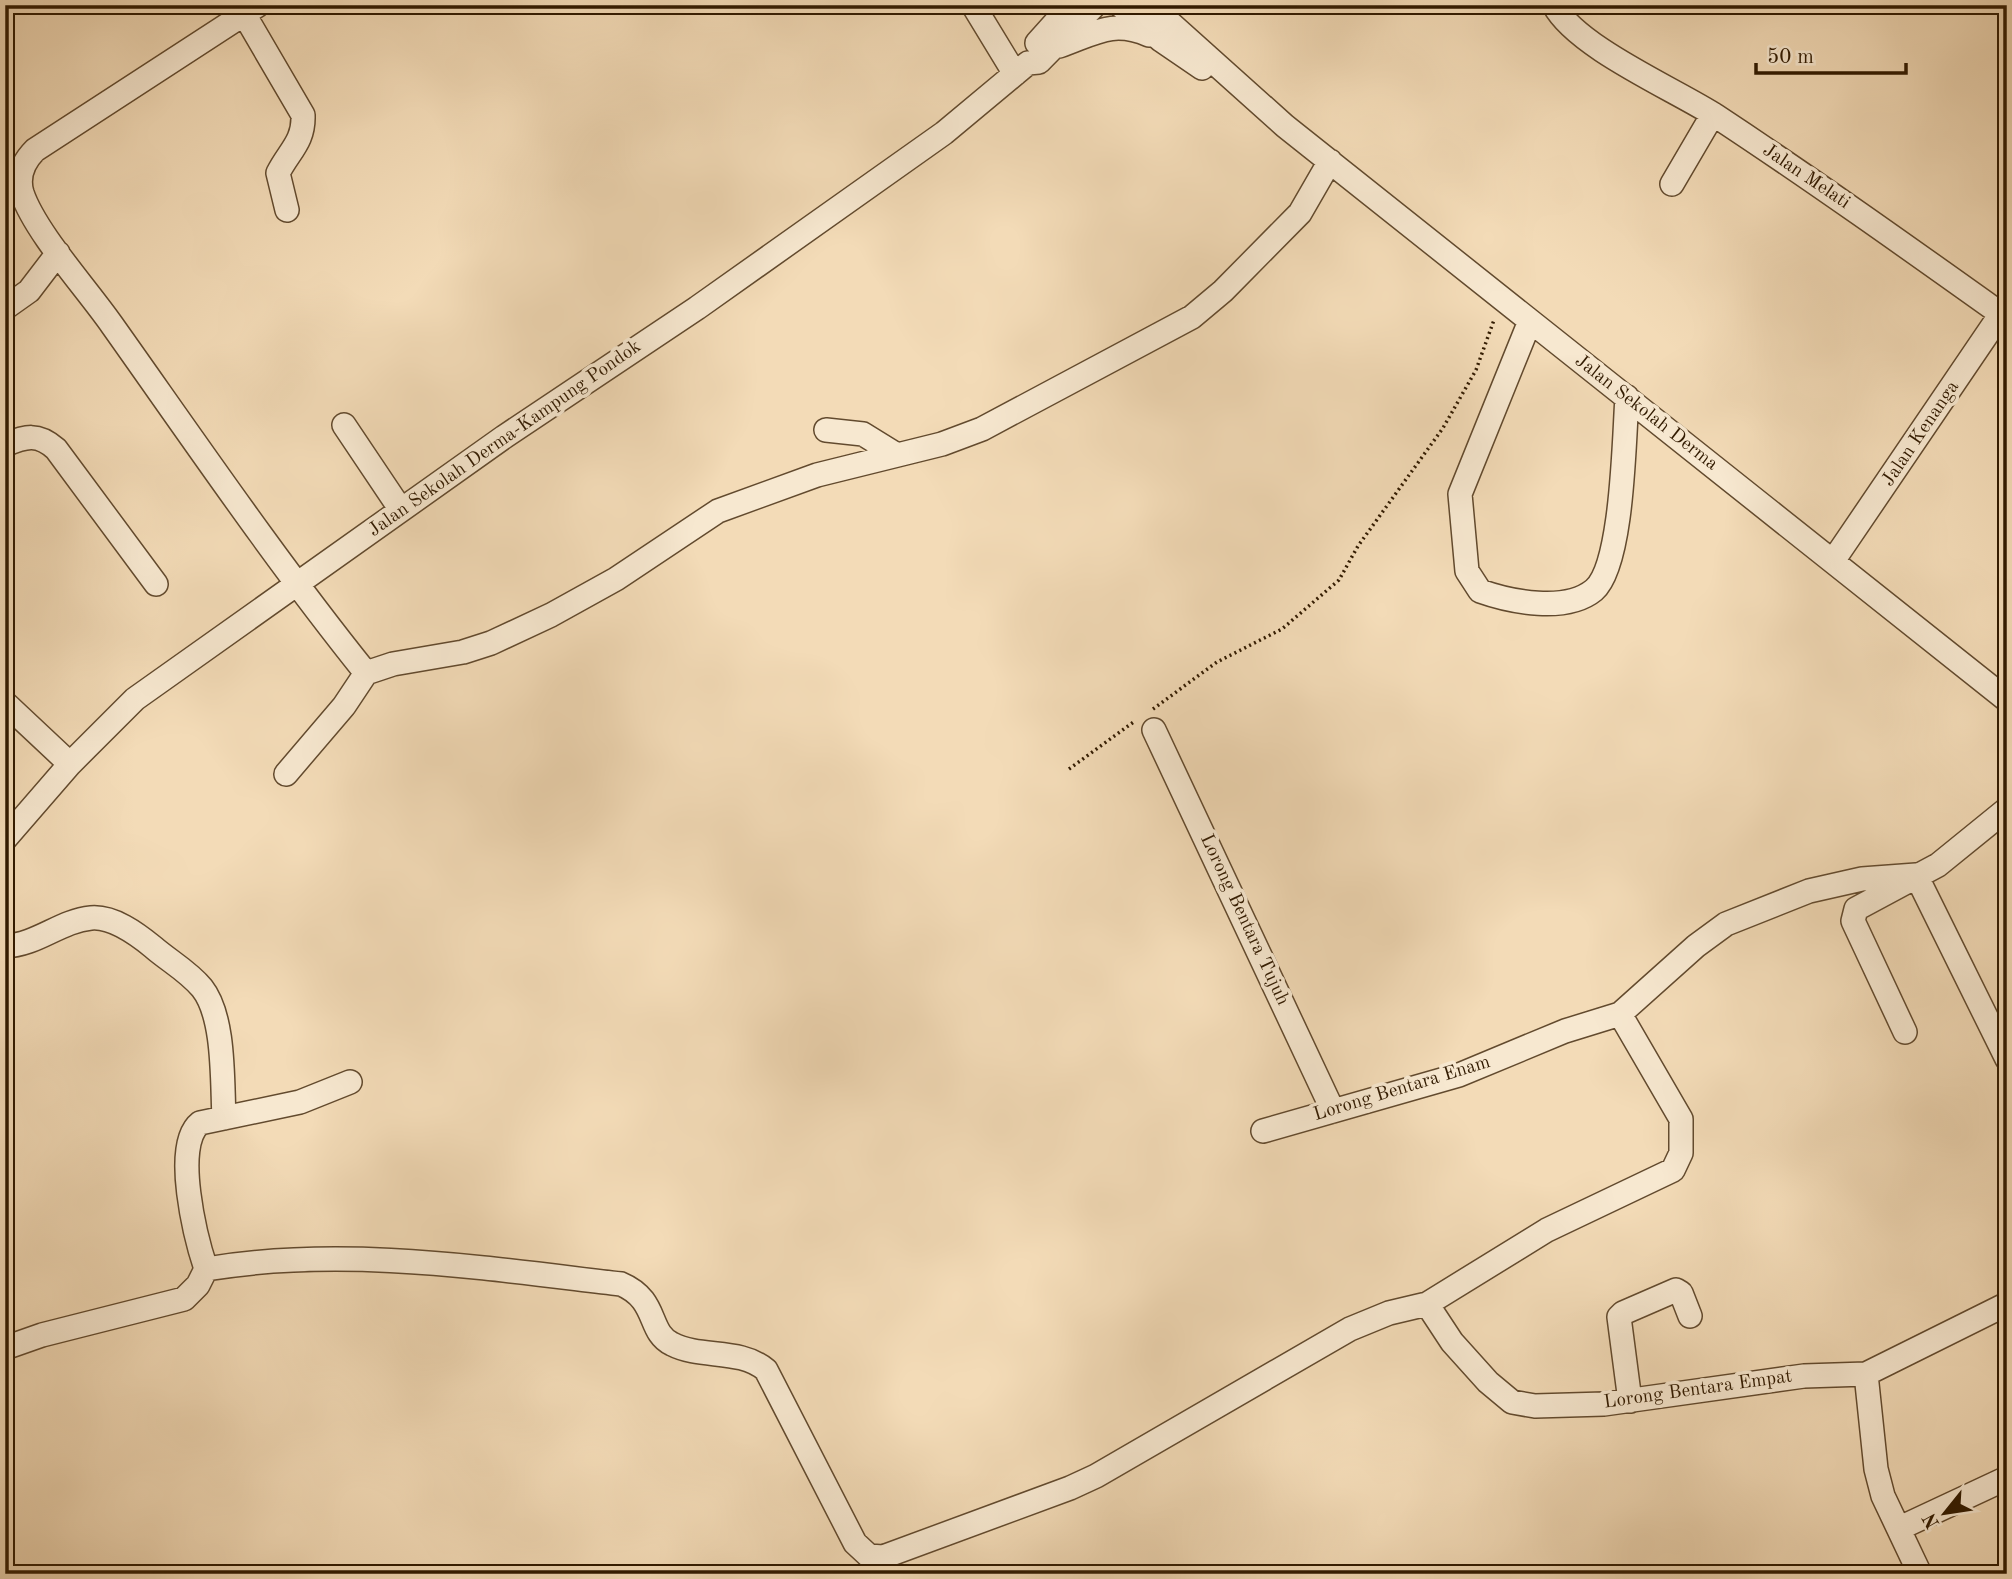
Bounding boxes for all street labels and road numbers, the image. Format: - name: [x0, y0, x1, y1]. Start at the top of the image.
- street label: Jalan Melati: [1759, 141, 1853, 213]
- street label: Jalan Sekolah Derma-Kampung Pondok: [365, 337, 645, 541]
- street label: Jalan Sekolah Derma: [1571, 351, 1722, 475]
- street label: Jalan Kenanga: [1879, 377, 1963, 490]
- street label: Lorong Bentara Tujuh: [1196, 832, 1292, 1008]
- street label: Lorong Bentara Enam: [1311, 1053, 1493, 1125]
- street label: Lorong Bentara Empat: [1603, 1367, 1793, 1413]

